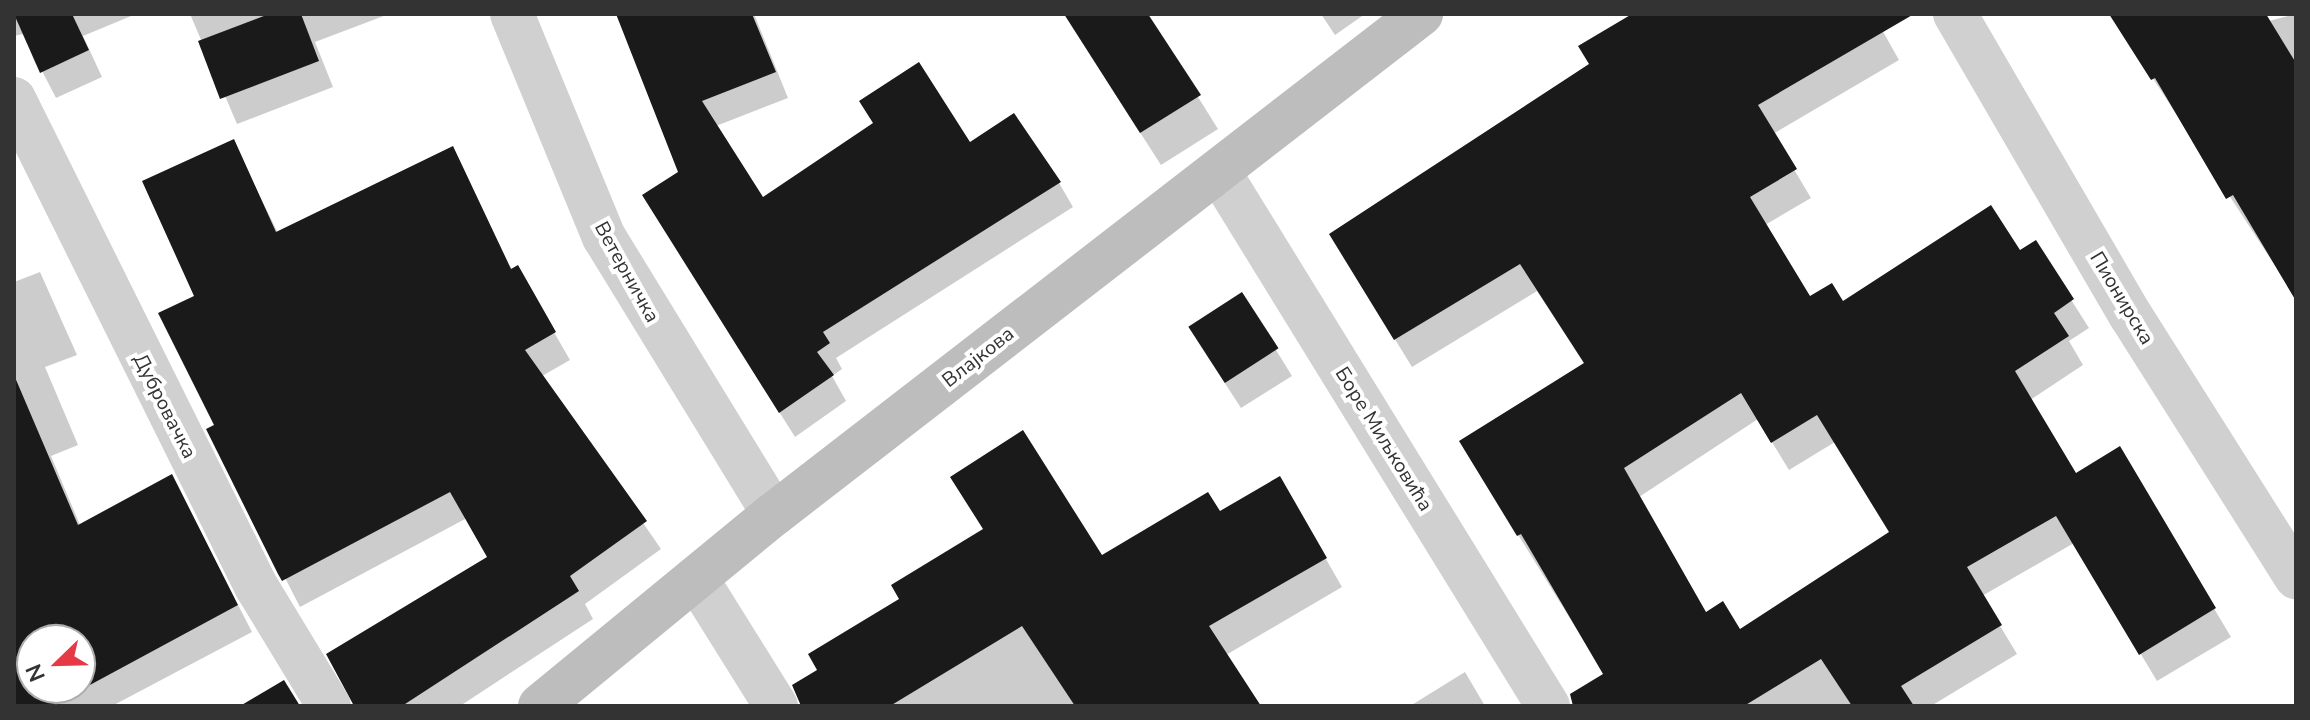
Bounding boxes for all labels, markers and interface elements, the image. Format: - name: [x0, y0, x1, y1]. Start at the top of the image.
- street label: Ветерничка: [589, 217, 665, 327]
- street label: Пионирска: [2085, 247, 2159, 349]
- street label: Влајкова: [937, 322, 1019, 392]
- street label: Дубровачка: [128, 350, 202, 462]
- street label: Боре Миљковића: [1330, 363, 1438, 515]
- north arrow: [16, 624, 96, 704]
- text: N: [19, 659, 53, 686]

